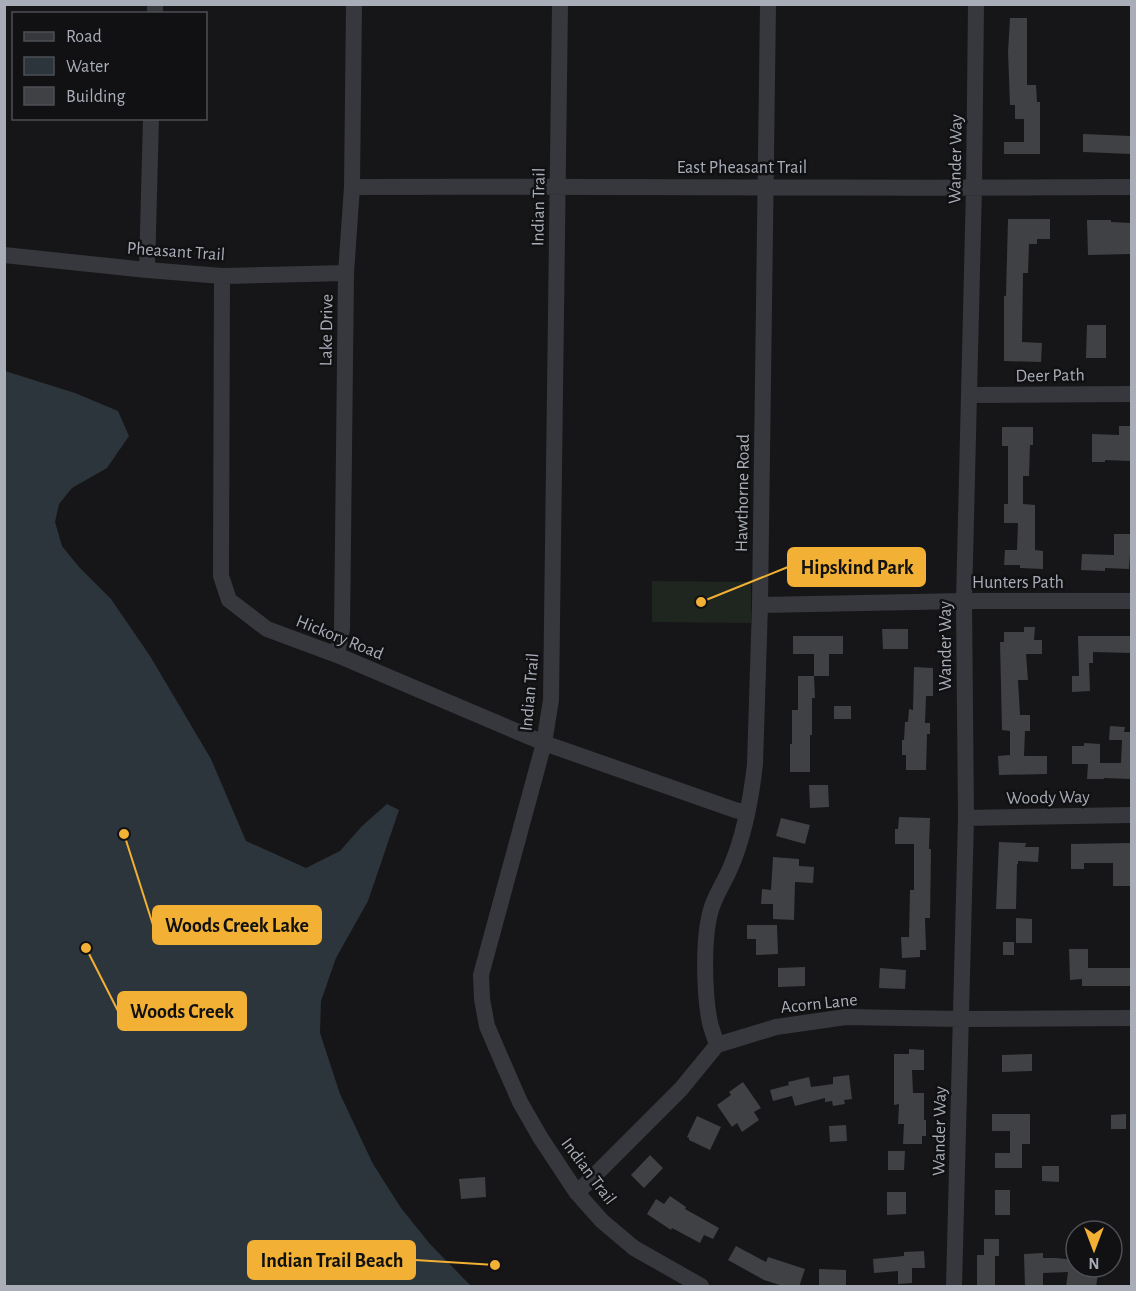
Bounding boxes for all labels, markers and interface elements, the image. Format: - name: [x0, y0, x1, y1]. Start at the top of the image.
- legend: [12, 12, 207, 120]
- text: Road: [66, 28, 102, 46]
- text: Water: [66, 58, 109, 76]
- text: Building: [66, 88, 126, 106]
- street label: Wander Way: [946, 114, 966, 204]
- street label: East Pheasant Trail: [677, 159, 807, 177]
- street label: Indian Trail: [529, 168, 549, 246]
- street label: Pheasant Trail: [126, 240, 226, 264]
- street label: Lake Drive: [317, 294, 337, 366]
- street label: Deer Path: [1015, 366, 1085, 386]
- street label: Hawthorne Road: [733, 434, 753, 552]
- callout: Hipskind Park: [788, 548, 925, 586]
- text: Hipskind Park: [800, 558, 914, 578]
- street label: Hunters Path: [972, 574, 1064, 592]
- street label: Wander Way: [937, 601, 955, 691]
- street label: Hickory Road: [293, 612, 386, 664]
- street label: Indian Trail: [518, 652, 542, 732]
- street label: Woody Way: [1006, 788, 1090, 808]
- callout: Woods Creek Lake: [153, 906, 321, 944]
- text: Woods Creek Lake: [165, 916, 309, 936]
- street label: Acorn Lane: [780, 991, 858, 1017]
- callout: Woods Creek: [118, 992, 246, 1030]
- text: Woods Creek: [130, 1002, 234, 1022]
- street label: Wander Way: [930, 1086, 950, 1176]
- street label: Indian Trail: [557, 1135, 619, 1208]
- north arrow: [1064, 1219, 1124, 1279]
- callout: Indian Trail Beach: [248, 1241, 415, 1279]
- text: Indian Trail Beach: [261, 1251, 403, 1271]
- text: N: [1088, 1255, 1100, 1271]

